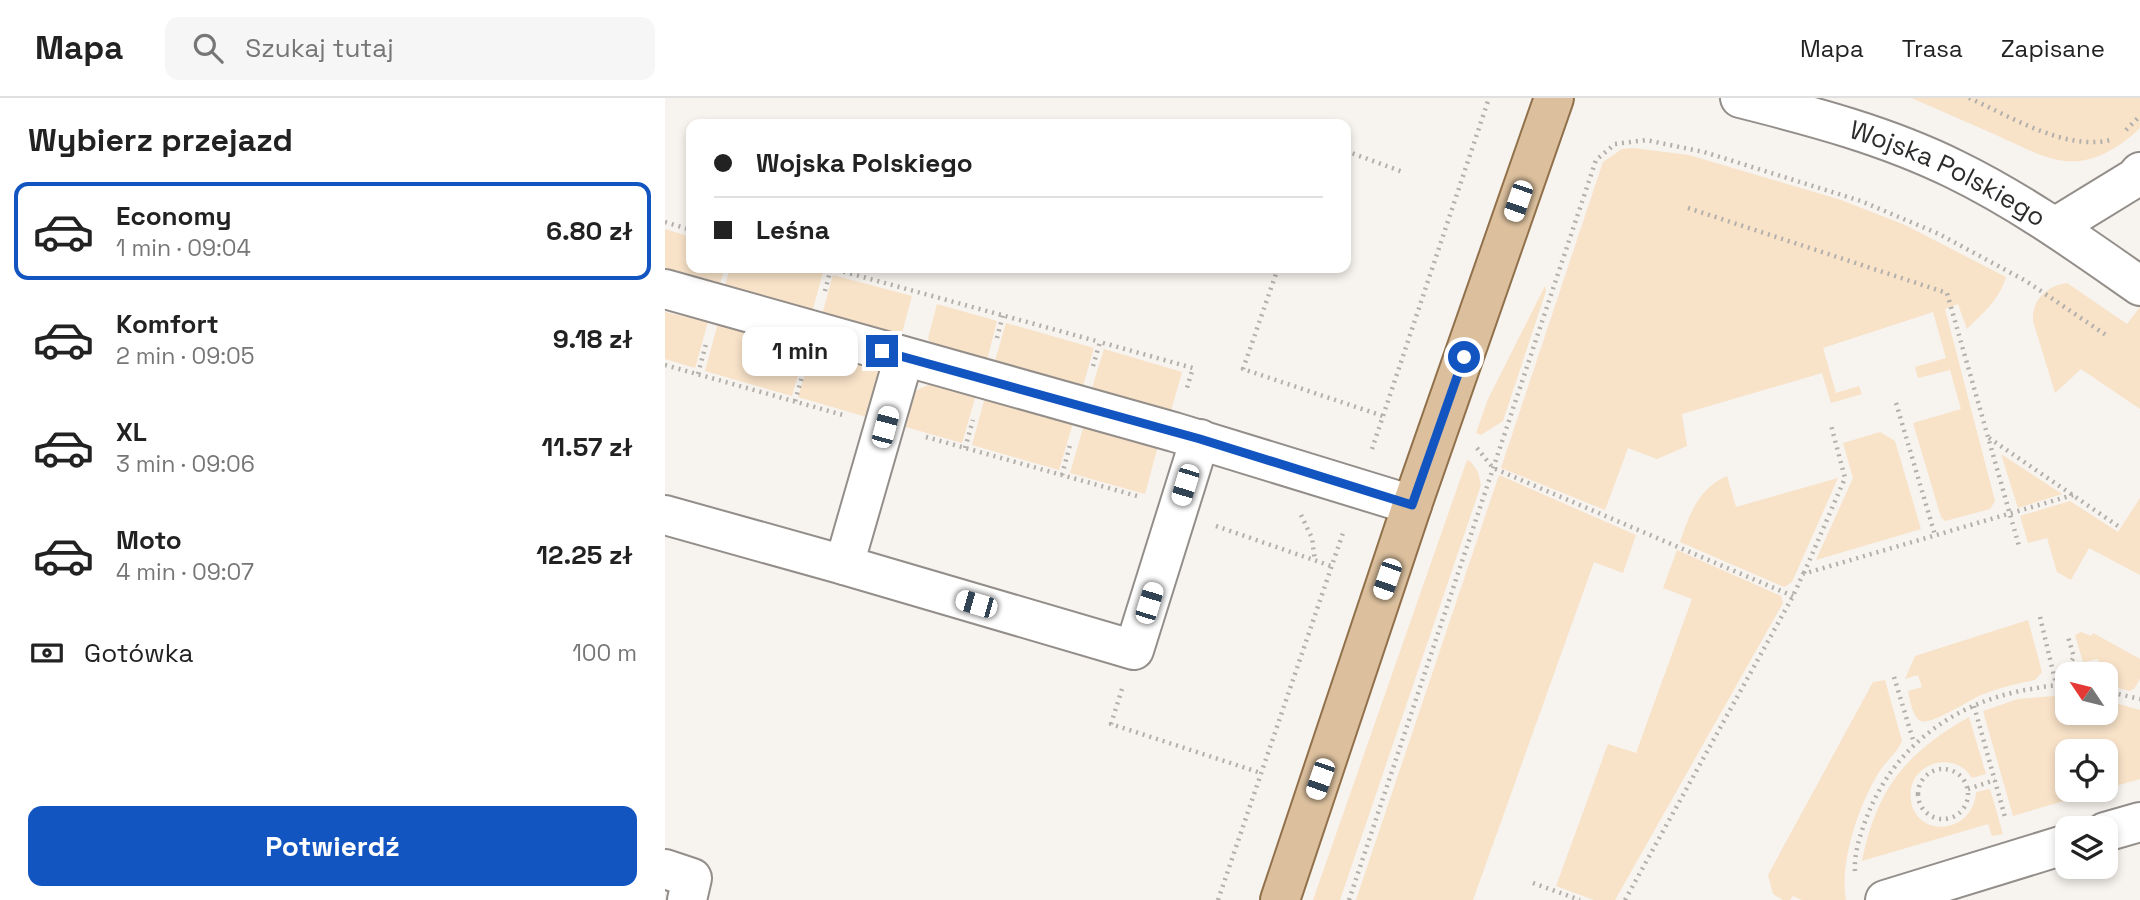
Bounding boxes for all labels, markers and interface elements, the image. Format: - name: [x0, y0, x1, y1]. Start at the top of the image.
- search box: [165, 17, 655, 80]
- text: Mapa: [35, 27, 123, 69]
- icon: search: [189, 29, 227, 67]
- text: Szukaj tutaj: [245, 31, 394, 65]
- text: Mapa: [1800, 33, 1864, 64]
- text: Trasa: [1902, 33, 1963, 64]
- text: Zapisane: [2001, 33, 2105, 64]
- street label: Wojska Polskiego: [1846, 112, 2053, 234]
- text: Wybierz przejazd: [28, 120, 293, 160]
- text: Wojska Polskiego: [756, 146, 973, 180]
- car: [1502, 178, 1535, 224]
- text: Economy: [116, 199, 232, 233]
- icon: car: [32, 200, 95, 263]
- text: Leśna: [756, 213, 830, 247]
- text: 6.80 zł: [546, 214, 633, 248]
- text: 1 min · 09:04: [116, 233, 251, 263]
- text: Komfort: [116, 307, 219, 341]
- icon: car: [32, 308, 95, 371]
- text: 9.18 zł: [553, 322, 633, 356]
- callout: 1 min: [742, 327, 857, 376]
- route end: [866, 335, 898, 367]
- text: 1 min: [772, 336, 828, 366]
- text: 2 min · 09:05: [116, 341, 255, 371]
- route start: [1448, 341, 1480, 373]
- car: [870, 404, 901, 450]
- text: XL: [116, 415, 147, 449]
- icon: car: [32, 416, 95, 479]
- text: 11.57 zł: [541, 430, 633, 464]
- text: 3 min · 09:06: [116, 449, 255, 479]
- car: [1169, 462, 1202, 508]
- text: Moto: [116, 523, 182, 557]
- icon: car: [32, 524, 95, 587]
- text: 12.25 zł: [536, 538, 633, 572]
- car: [1371, 556, 1404, 602]
- text: 4 min · 09:07: [116, 557, 254, 587]
- car: [1133, 580, 1166, 626]
- car: [953, 588, 1000, 620]
- icon: cash: [28, 634, 66, 672]
- text: Gotówka: [84, 636, 194, 670]
- text: 100 m: [572, 638, 637, 668]
- north arrow: [2055, 662, 2117, 724]
- map controls: [2055, 662, 2118, 879]
- button: locate: [2055, 739, 2118, 802]
- car: [1304, 756, 1337, 802]
- button: Potwierdź: [28, 806, 637, 886]
- button: layers: [2055, 816, 2118, 879]

